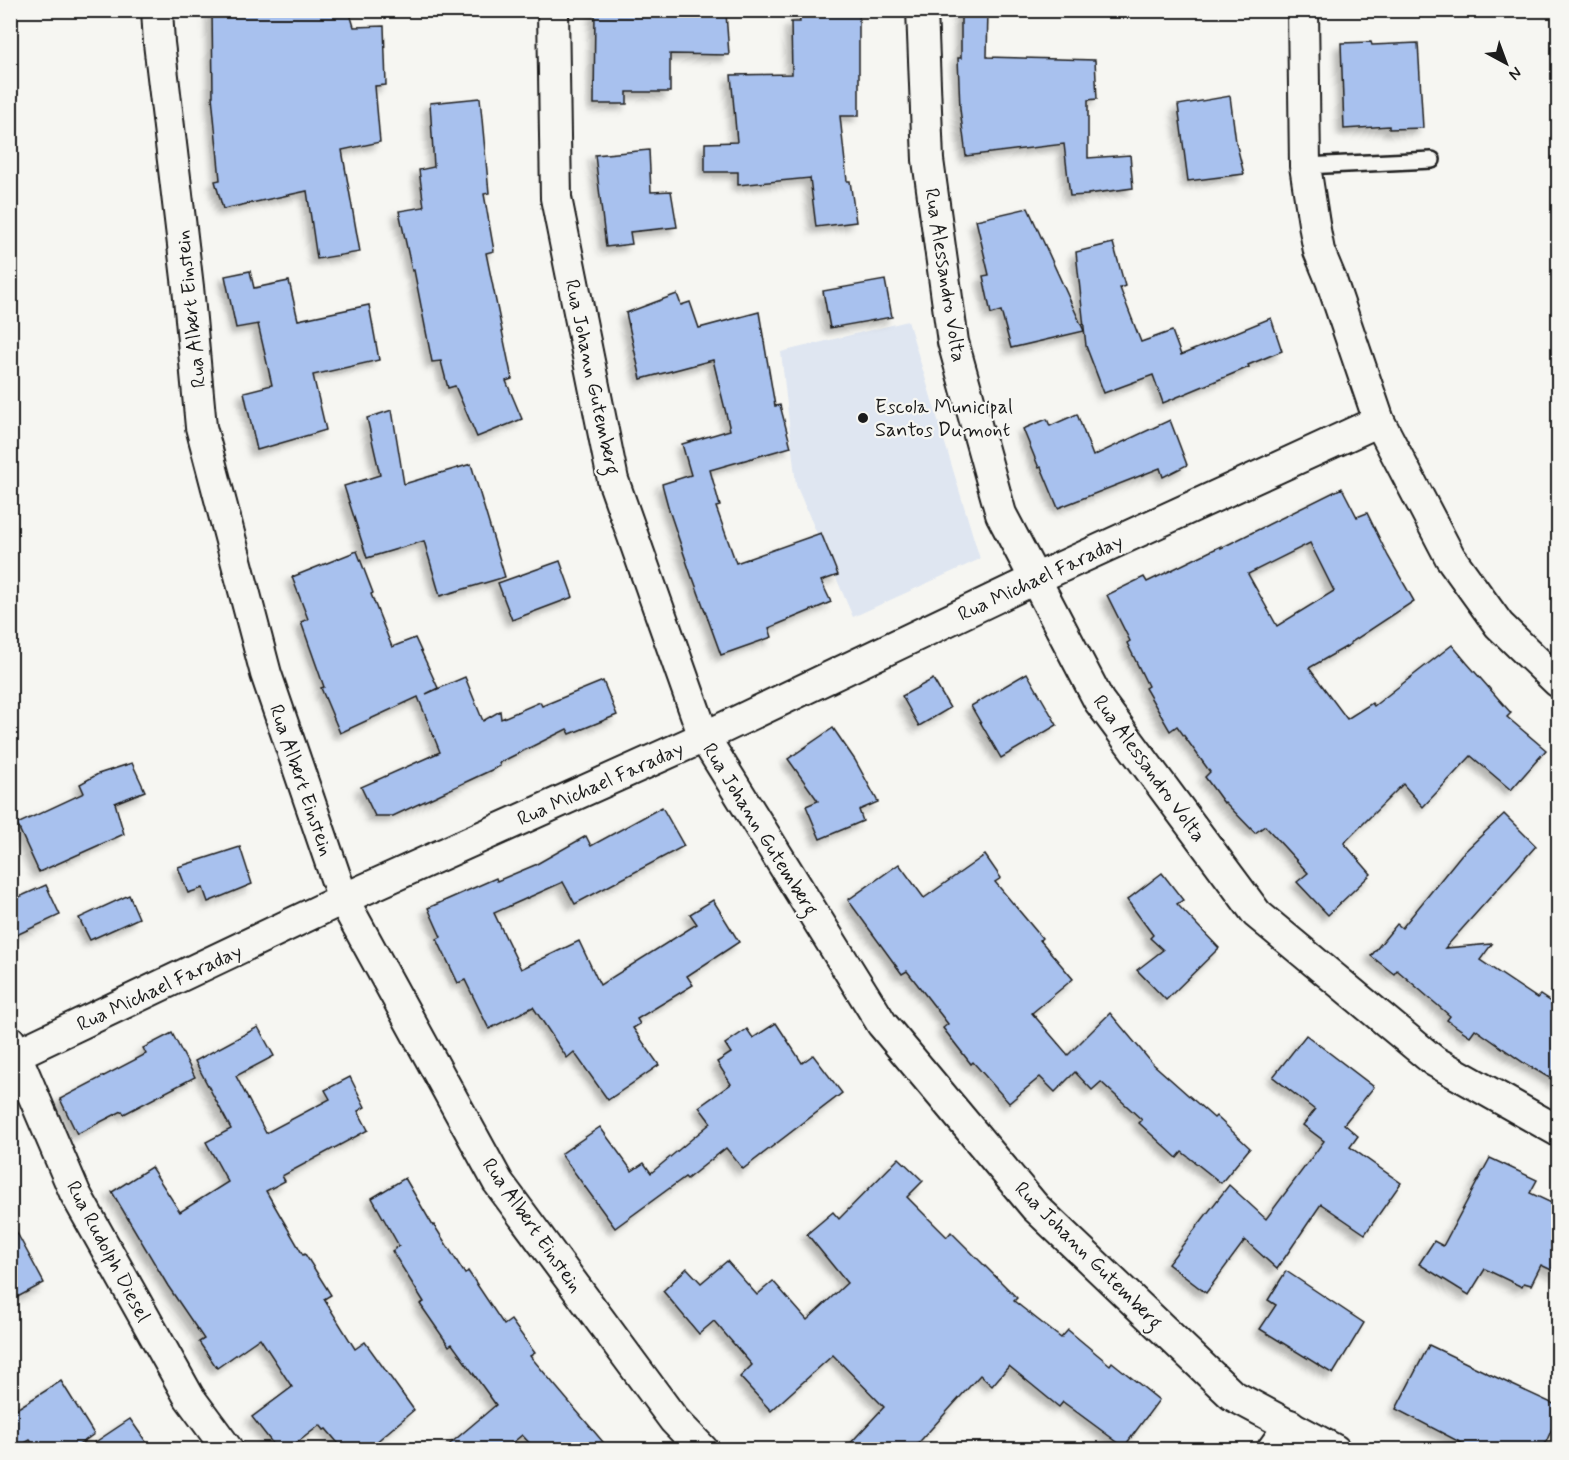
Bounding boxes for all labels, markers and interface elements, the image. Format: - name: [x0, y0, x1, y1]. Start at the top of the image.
- north arrow: [1476, 33, 1536, 93]
- text: N: [1504, 62, 1526, 85]
- street label: Rua Alessandro Volta: [917, 186, 972, 364]
- street label: Rua Albert Einstein: [170, 229, 213, 389]
- street label: Rua Johann Gutemberg: [556, 277, 625, 478]
- place label: Escola Municipal Santos Dumont: [875, 394, 1013, 444]
- marker: Escola Municipal Santos Dumont: [856, 411, 870, 425]
- street label: Rua Michael Faraday: [954, 528, 1128, 628]
- street label: Rua Alessandro Volta: [1086, 690, 1211, 848]
- street label: Rua Albert Einstein: [262, 701, 339, 860]
- street label: Rua Michael Faraday: [513, 736, 688, 833]
- street label: Rua Johann Gutemberg: [694, 738, 824, 922]
- street label: Rua Michael Faraday: [73, 938, 247, 1038]
- street label: Rua Albert Einstein: [475, 1153, 588, 1299]
- street label: Rua Rudolph Diesel: [59, 1176, 156, 1327]
- street label: Rua Johann Gutemberg: [1007, 1176, 1168, 1337]

